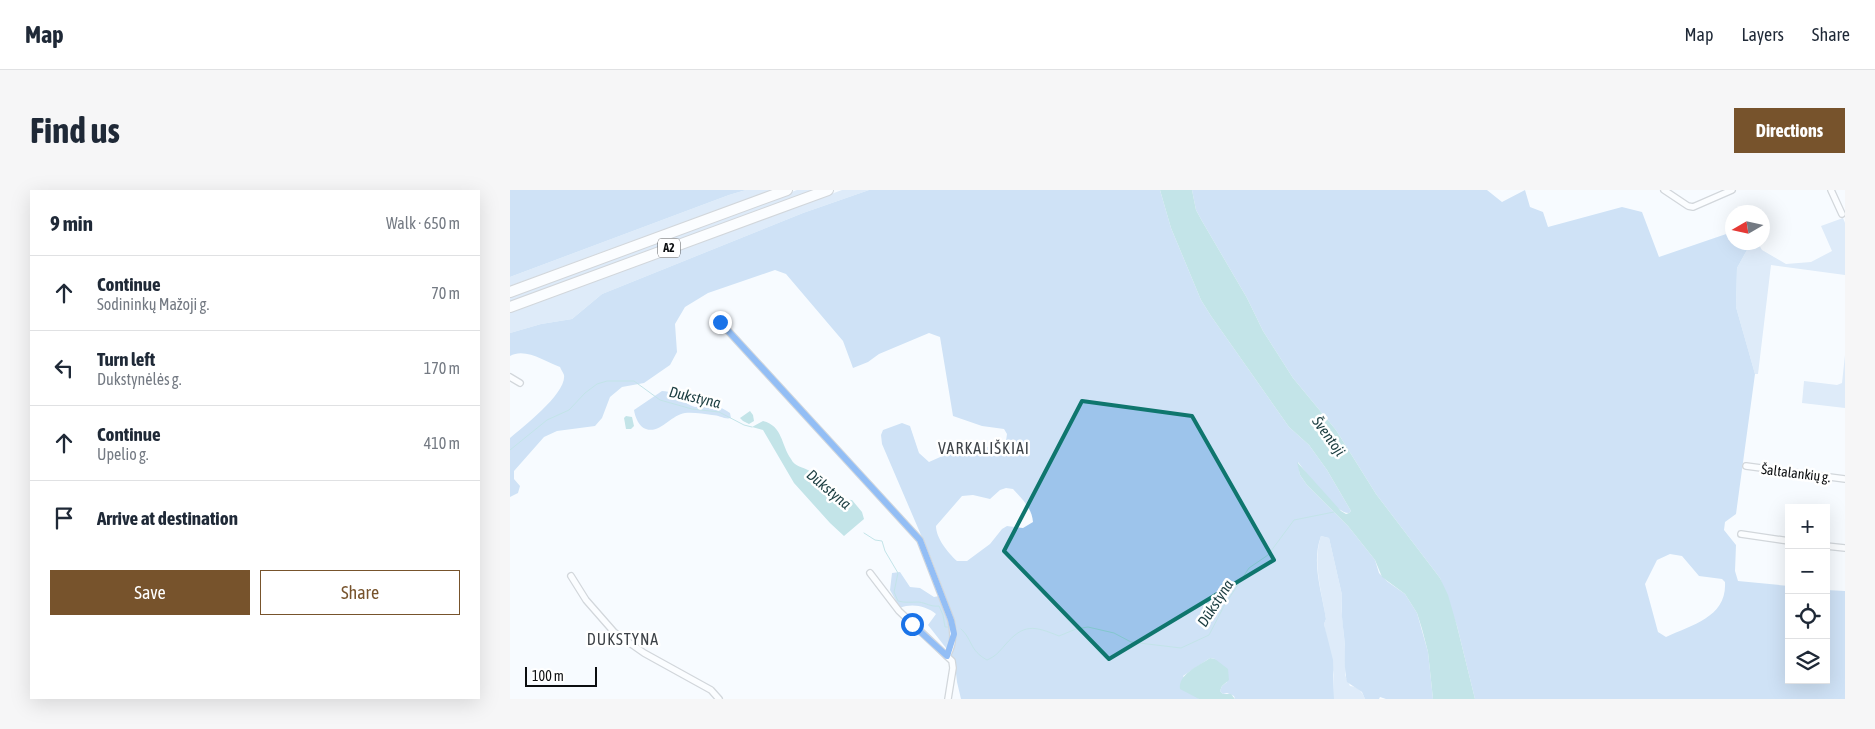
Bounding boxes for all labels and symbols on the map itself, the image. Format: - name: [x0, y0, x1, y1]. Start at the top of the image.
- north arrow: [1725, 205, 1770, 250]
- road number: A2: [658, 238, 680, 258]
- route end: [709, 311, 732, 334]
- water label: Dukstyna: [668, 383, 722, 411]
- water label: Šventoji: [1308, 412, 1349, 459]
- district label: VARKALIŠKIAI: [938, 439, 1030, 457]
- street label: Šaltalankių g.: [1760, 461, 1832, 485]
- water label: Dūkstyna: [804, 466, 855, 512]
- water label: Dūkstyna: [1194, 576, 1236, 630]
- route start: [901, 613, 924, 636]
- district label: DUKSTYNA: [587, 630, 659, 648]
- scale bar: [525, 664, 598, 687]

